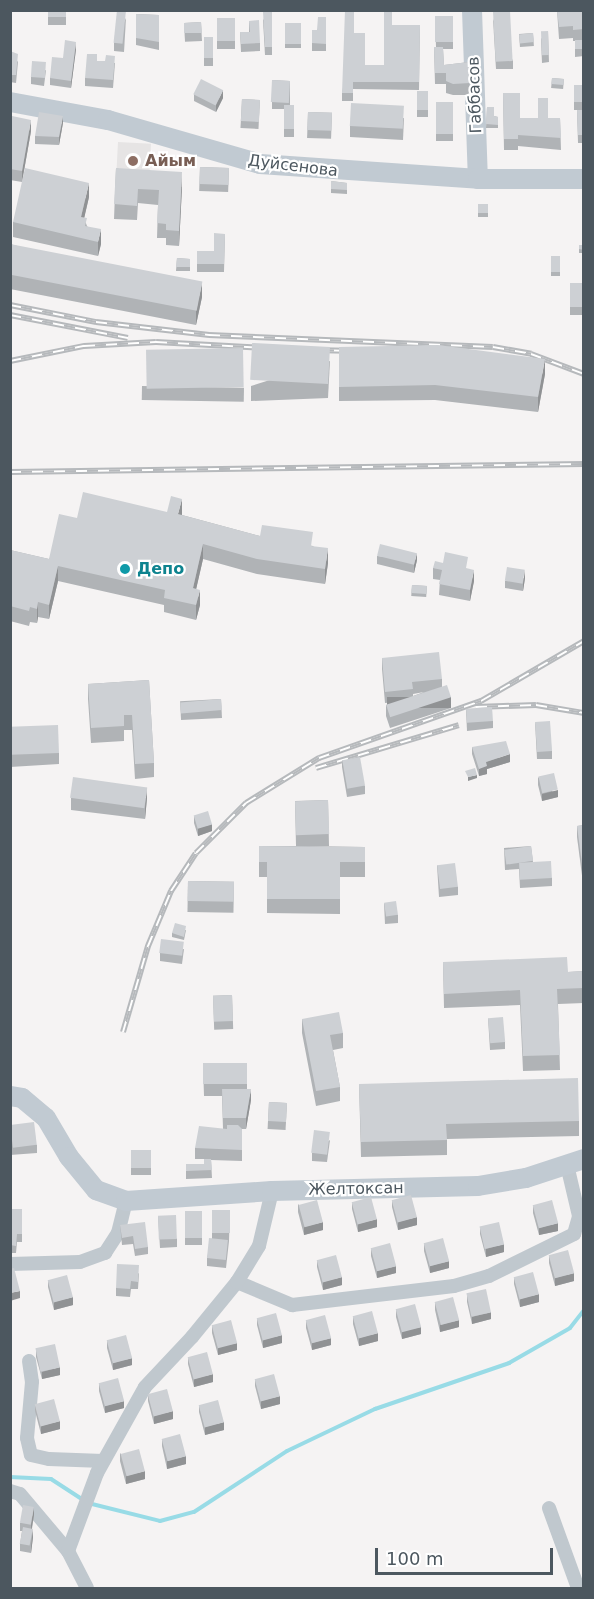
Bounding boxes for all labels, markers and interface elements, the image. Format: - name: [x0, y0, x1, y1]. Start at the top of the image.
- street label: Габбасов: [464, 56, 486, 134]
- place label: Айым: [145, 151, 196, 171]
- street label: Дуйсенова: [247, 151, 339, 181]
- marker: Айым: [126, 154, 140, 168]
- place label: Депо: [137, 559, 184, 579]
- marker: Депо: [118, 562, 132, 576]
- street label: Желтоксан: [308, 1179, 404, 1199]
- scale bar: [378, 1536, 556, 1574]
- text: 100 m: [386, 1548, 444, 1569]

